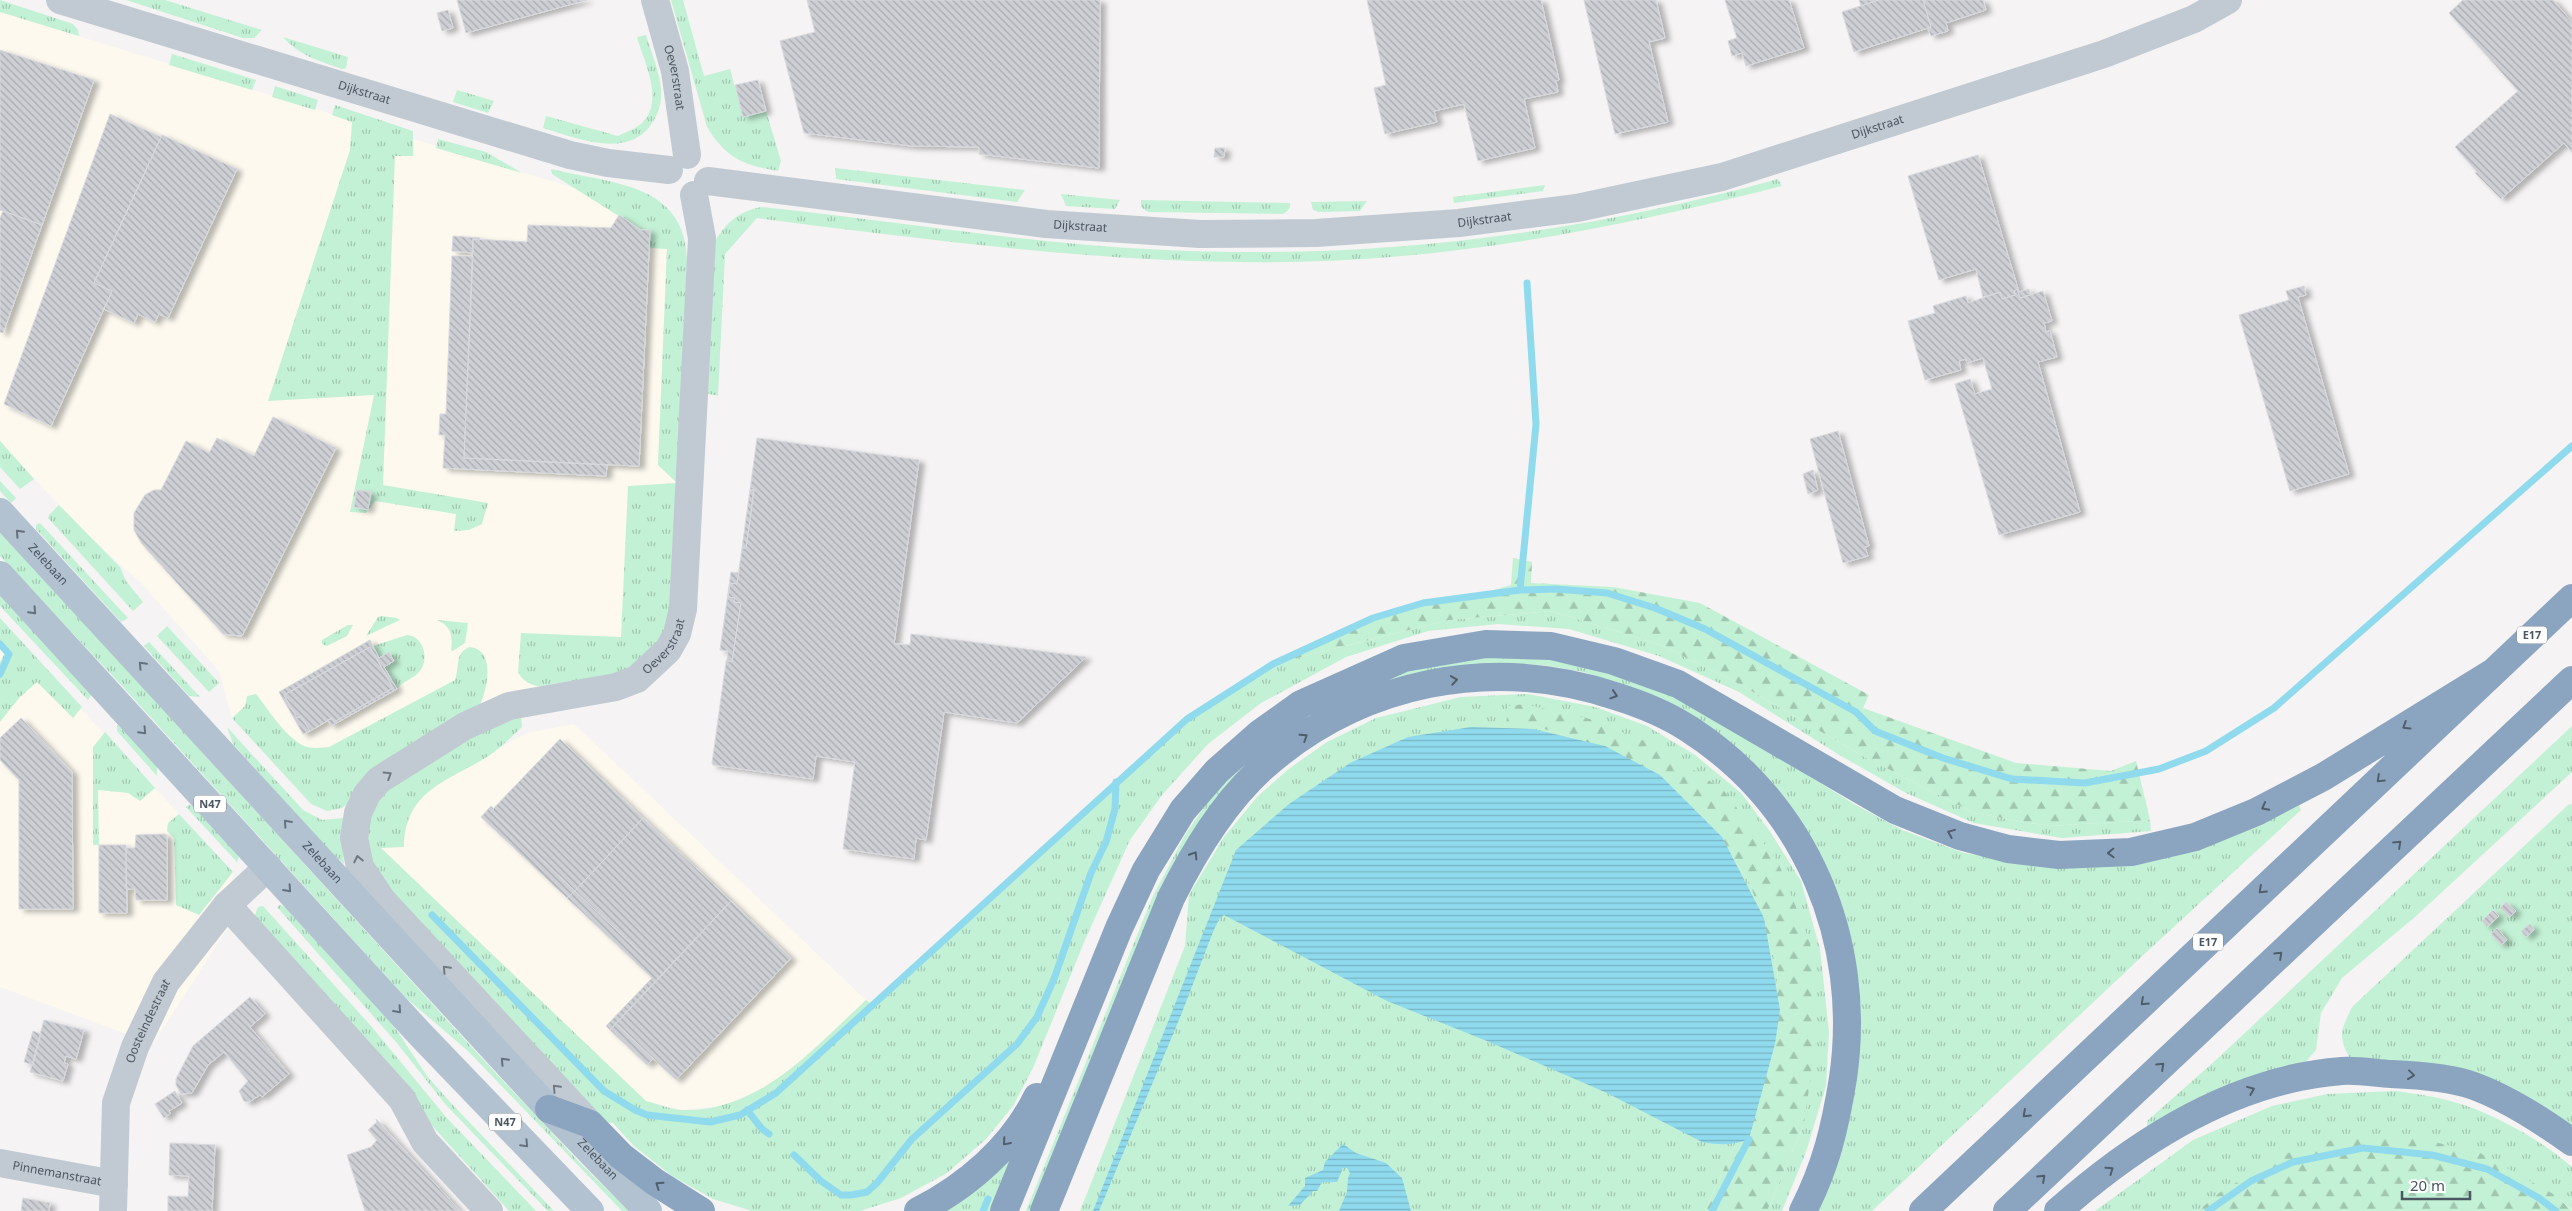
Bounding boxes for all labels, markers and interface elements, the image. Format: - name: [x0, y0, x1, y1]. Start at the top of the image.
- street label: Oeverstraat: [660, 43, 690, 112]
- street label: Dijkstraat: [336, 76, 393, 108]
- street label: Dijkstraat: [1849, 110, 1906, 143]
- street label: Dijkstraat: [1456, 207, 1513, 231]
- street label: Dijkstraat: [1053, 215, 1108, 236]
- one-way arrow: [16, 529, 25, 538]
- street label: Zelebaan: [25, 539, 72, 589]
- one-way arrow: [27, 606, 36, 615]
- street label: Oeverstraat: [638, 616, 689, 678]
- road number: E17: [2517, 626, 2547, 644]
- one-way arrow: [139, 661, 148, 670]
- one-way arrow: [1449, 675, 1458, 685]
- one-way arrow: [1609, 689, 1618, 699]
- one-way arrow: [2402, 720, 2411, 729]
- one-way arrow: [137, 725, 146, 734]
- one-way arrow: [1298, 734, 1307, 744]
- one-way arrow: [382, 772, 391, 781]
- one-way arrow: [2377, 773, 2386, 782]
- road number: N47: [194, 796, 226, 812]
- one-way arrow: [2261, 801, 2270, 811]
- one-way arrow: [284, 820, 293, 829]
- one-way arrow: [1947, 828, 1956, 839]
- street label: Zelebaan: [299, 837, 346, 887]
- one-way arrow: [2392, 841, 2401, 850]
- one-way arrow: [2106, 848, 2114, 858]
- one-way arrow: [1188, 851, 1197, 861]
- one-way arrow: [354, 855, 364, 864]
- one-way arrow: [283, 884, 292, 893]
- one-way arrow: [2259, 884, 2268, 893]
- road number: E17: [2193, 934, 2223, 950]
- one-way arrow: [2274, 952, 2283, 961]
- one-way arrow: [443, 965, 452, 974]
- street label: Oosteindestraat: [121, 974, 174, 1065]
- one-way arrow: [2141, 996, 2150, 1005]
- one-way arrow: [392, 1004, 401, 1013]
- one-way arrow: [501, 1057, 510, 1066]
- one-way arrow: [2155, 1063, 2164, 1072]
- one-way arrow: [2407, 1069, 2415, 1080]
- one-way arrow: [553, 1084, 562, 1093]
- one-way arrow: [2246, 1086, 2254, 1096]
- one-way arrow: [2023, 1108, 2032, 1117]
- road number: N47: [489, 1114, 521, 1130]
- street label: Zelebaan: [574, 1134, 622, 1183]
- one-way arrow: [1003, 1136, 1012, 1145]
- one-way arrow: [519, 1138, 528, 1147]
- street label: Pinnemanstraat: [11, 1157, 104, 1190]
- one-way arrow: [2104, 1168, 2113, 1176]
- scale bar: [2402, 1168, 2470, 1200]
- one-way arrow: [2037, 1175, 2046, 1184]
- text: 20 m: [2410, 1175, 2445, 1195]
- one-way arrow: [656, 1182, 665, 1191]

